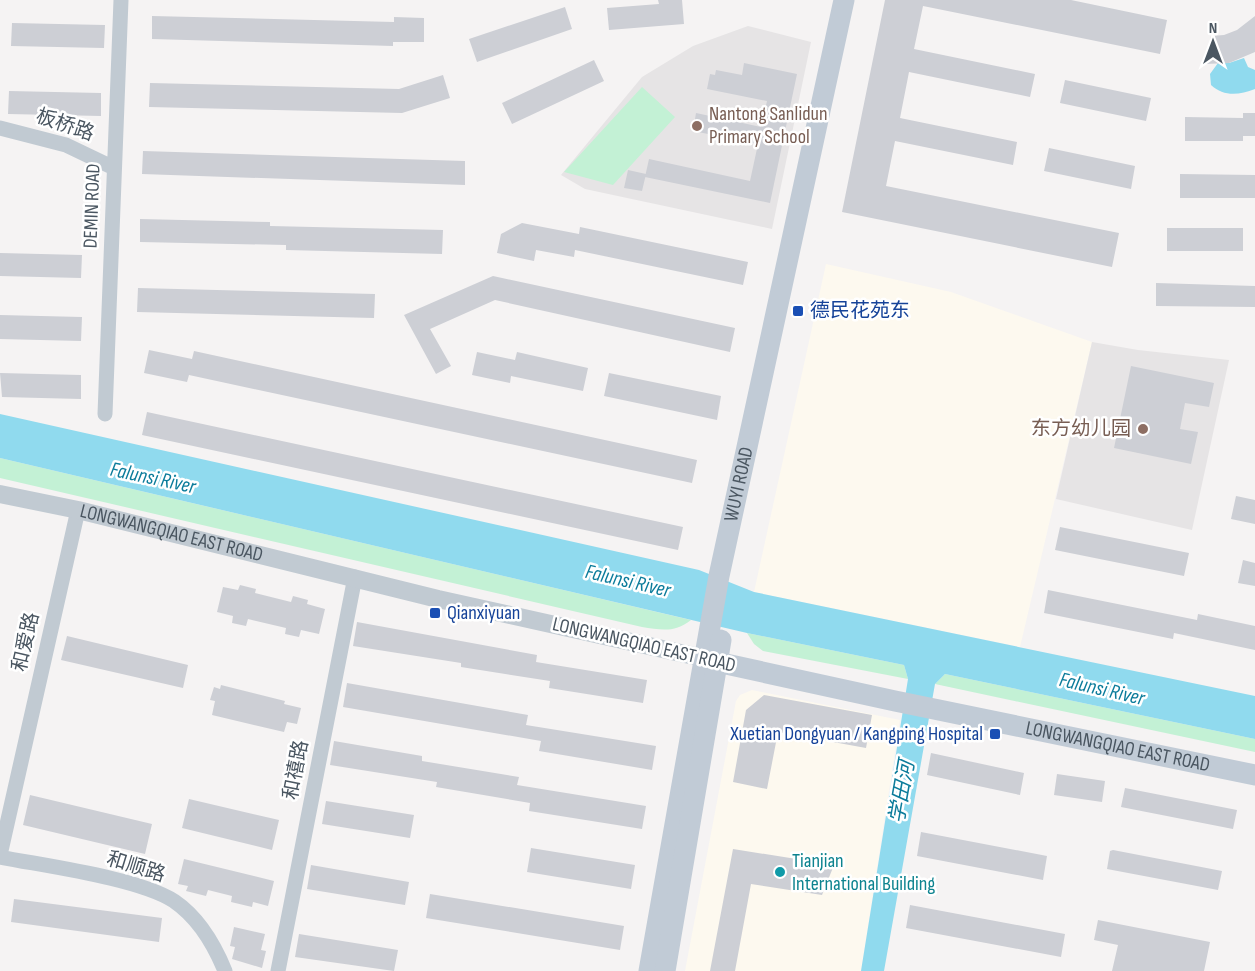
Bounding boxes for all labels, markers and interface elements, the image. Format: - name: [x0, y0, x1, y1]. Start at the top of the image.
- north arrow: [1183, 12, 1243, 72]
- text: N: [1209, 19, 1217, 38]
- place label: Nantong Sanlidun Primary School: [709, 102, 828, 149]
- street label: 板桥路: [33, 104, 97, 146]
- marker: Nantong Sanlidun Primary School: [690, 119, 704, 133]
- street label: DEMIN ROAD: [79, 163, 105, 249]
- place label: 德民花苑东: [810, 299, 910, 323]
- marker: 德民花苑东: [791, 304, 805, 318]
- place label: 东方幼儿园: [1031, 417, 1131, 441]
- marker: 东方幼儿园: [1136, 422, 1150, 436]
- street label: WUYI ROAD: [719, 445, 759, 524]
- water label: Falunsi River: [108, 457, 199, 499]
- street label: LONGWANGQIAO EAST ROAD: [78, 499, 265, 567]
- water label: Falunsi River: [583, 559, 674, 603]
- place label: Qianxiyuan: [447, 601, 520, 625]
- marker: Qianxiyuan: [428, 606, 442, 620]
- street label: 和爱路: [8, 610, 44, 674]
- street label: LONGWANGQIAO EAST ROAD: [550, 612, 738, 678]
- water label: Falunsi River: [1057, 667, 1148, 711]
- street label: LONGWANGQIAO EAST ROAD: [1024, 716, 1212, 777]
- place label: Xuetian Dongyuan / Kangping Hospital: [729, 722, 983, 746]
- marker: Xuetian Dongyuan / Kangping Hospital: [988, 727, 1002, 741]
- street label: 和禧路: [278, 738, 314, 802]
- water label: 学田河: [884, 755, 920, 825]
- street label: 和顺路: [104, 847, 168, 887]
- place label: Tianjian International Building: [792, 849, 935, 896]
- marker: Tianjian International Building: [773, 865, 787, 879]

